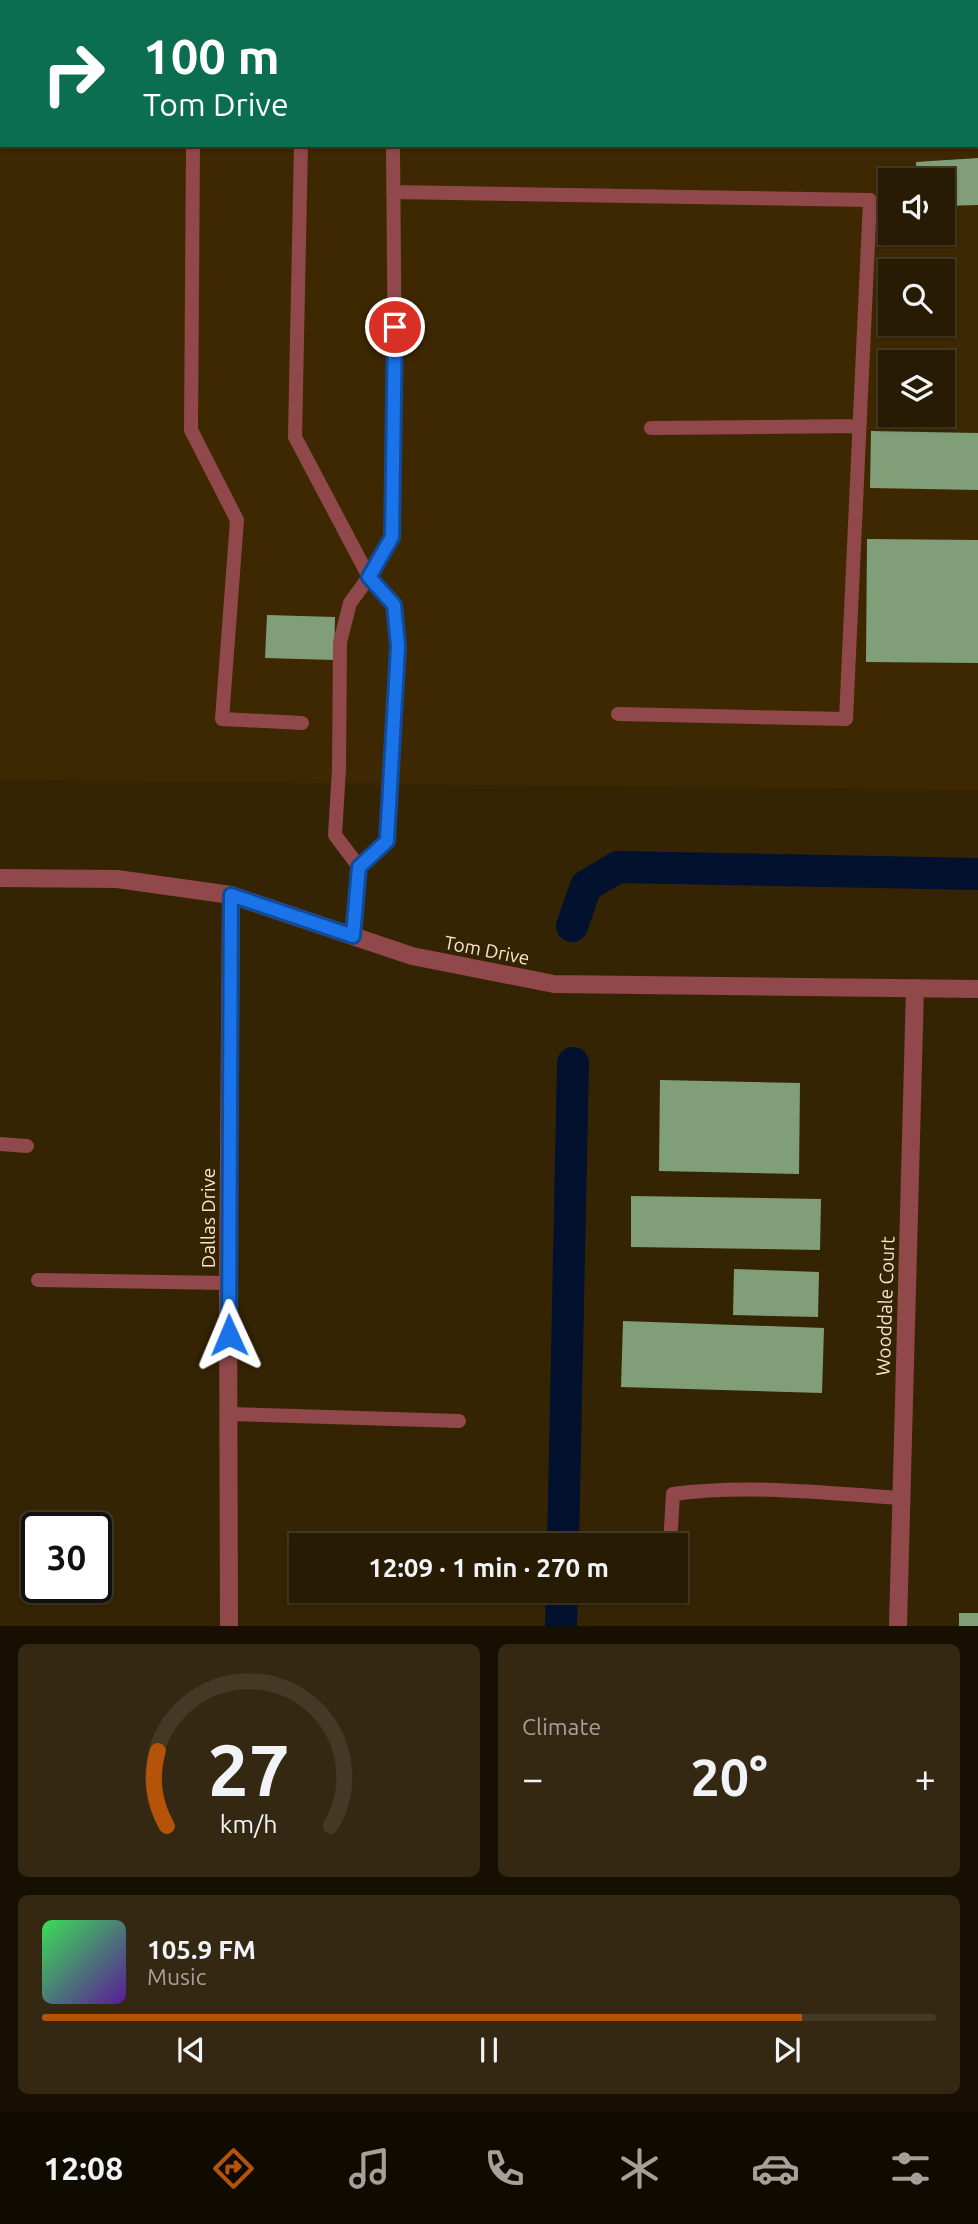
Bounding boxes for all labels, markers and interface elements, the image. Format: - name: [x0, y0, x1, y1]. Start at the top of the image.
- icon: right: [28, 28, 119, 119]
- text: 100 m: [143, 28, 280, 83]
- text: Tom Drive: [143, 86, 289, 122]
- map controls: [878, 168, 955, 427]
- button: sound: [878, 168, 955, 245]
- button: search: [878, 259, 955, 336]
- pin: [365, 297, 425, 357]
- icon: arrive: [376, 308, 414, 346]
- button: layers: [878, 350, 955, 427]
- street label: Tom Drive: [442, 931, 532, 969]
- street label: Dallas Drive: [197, 1168, 219, 1268]
- street label: Wooddale Court: [872, 1235, 898, 1376]
- position arrow: [192, 1298, 266, 1372]
- speed limit sign: 30: [21, 1512, 112, 1603]
- text: 12:09 · 1 min · 270 m: [368, 1553, 609, 1582]
- text: Climate: [522, 1714, 601, 1739]
- text: 27: [208, 1729, 290, 1811]
- text: 20°: [690, 1748, 768, 1806]
- text: −: [522, 1757, 543, 1799]
- text: +: [915, 1757, 936, 1799]
- text: km/h: [220, 1810, 278, 1838]
- text: 105.9 FM: [147, 1935, 256, 1964]
- text: Music: [147, 1964, 206, 1989]
- icon: previous: [172, 2031, 210, 2069]
- icon: pause: [470, 2031, 508, 2069]
- icon: next: [768, 2031, 806, 2069]
- icon: directions: [209, 2144, 258, 2193]
- icon: music: [345, 2144, 394, 2193]
- icon: phone: [480, 2144, 529, 2193]
- icon: climate: [615, 2144, 664, 2193]
- icon: car: [751, 2144, 800, 2193]
- icon: filters: [886, 2144, 935, 2193]
- text: 12:08: [43, 2150, 123, 2186]

